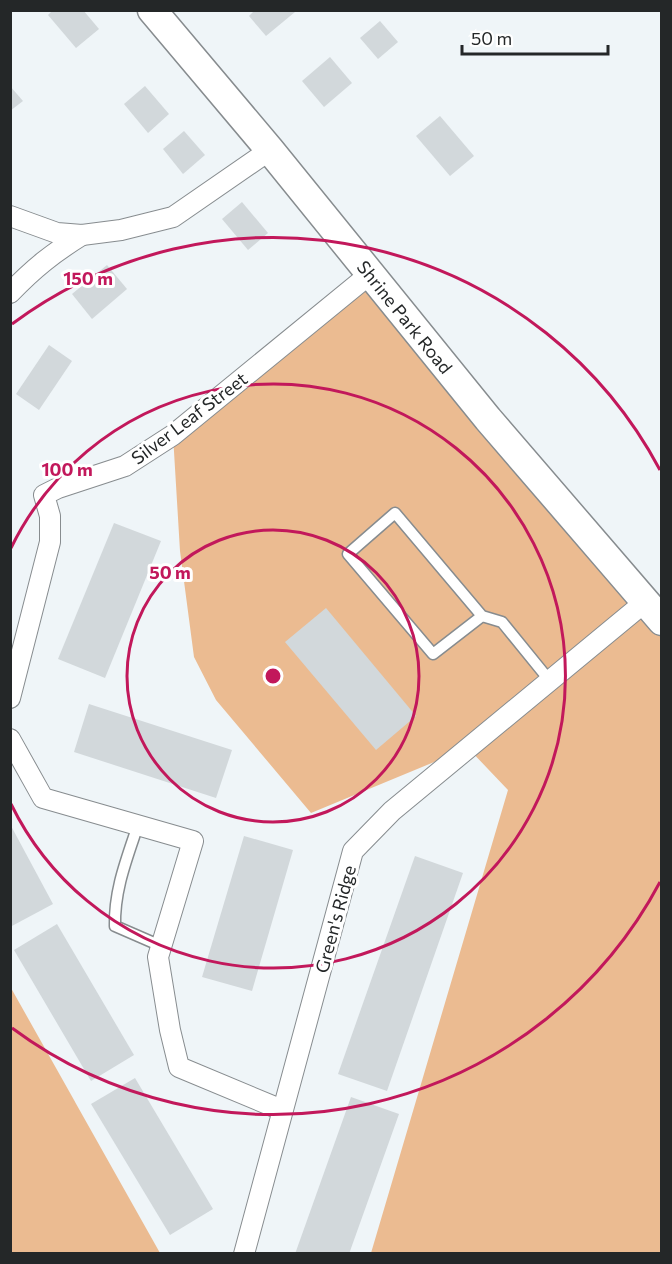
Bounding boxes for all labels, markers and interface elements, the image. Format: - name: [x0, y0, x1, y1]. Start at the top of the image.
- scale bar: [462, 18, 608, 56]
- text: 50 m: [471, 27, 512, 49]
- street label: Shrine Park Road: [353, 256, 457, 378]
- text: 150 m: [63, 267, 113, 289]
- street label: Silver Leaf Street: [127, 367, 251, 469]
- text: 100 m: [41, 458, 93, 480]
- text: 50 m: [149, 561, 191, 583]
- centre of rings: [263, 666, 283, 686]
- street label: Green's Ridge: [310, 863, 360, 975]

